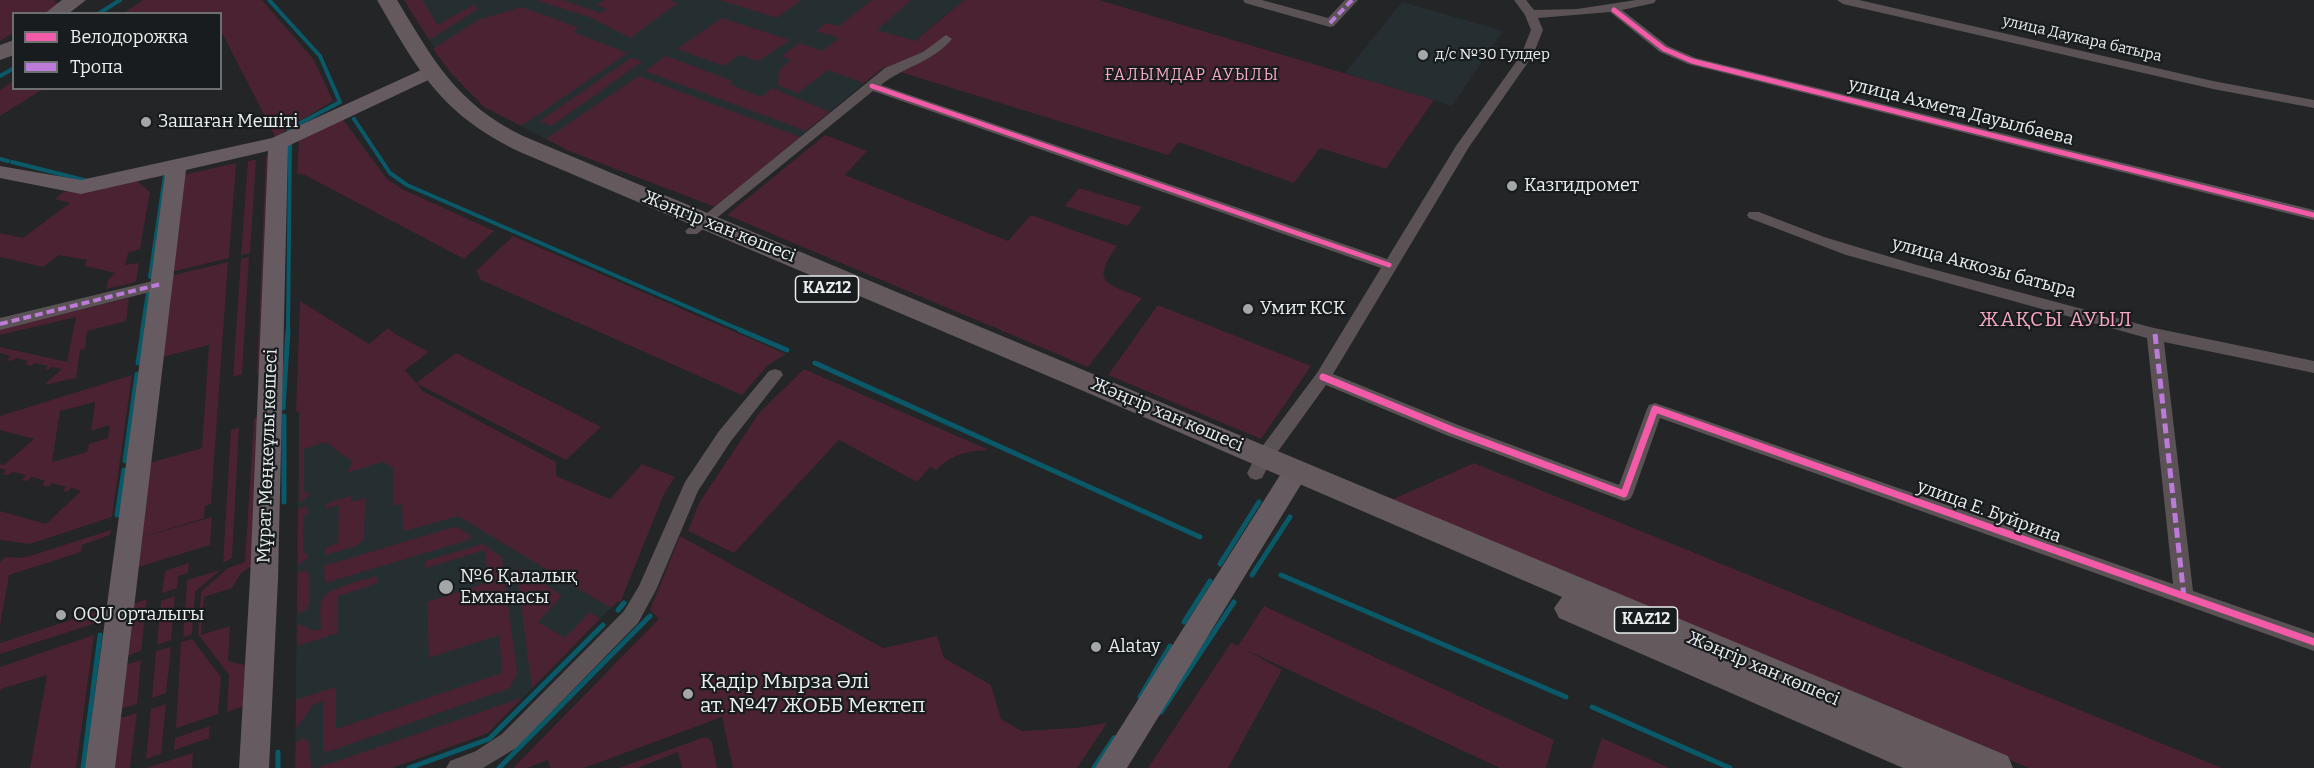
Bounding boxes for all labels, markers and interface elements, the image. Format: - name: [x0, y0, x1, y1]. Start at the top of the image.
- legend: [12, 12, 222, 90]
- street label: улица Даукара батыра: [2001, 12, 2163, 66]
- text: Велодорожка: [70, 26, 188, 48]
- place label: д/с №30 Гулдер: [1435, 46, 1550, 64]
- marker: д/с №30 Гулдер: [1416, 48, 1430, 62]
- text: Тропа: [70, 56, 123, 78]
- district label: ҒАЛЫМДАР АУЫЛЫ: [1105, 66, 1279, 86]
- street label: улица Ахмета Дауылбаева: [1846, 74, 2076, 150]
- place label: Зашаған Мешіті: [158, 111, 298, 133]
- marker: Зашаған Мешіті: [139, 115, 153, 129]
- place label: Казгидромет: [1524, 175, 1639, 197]
- marker: Казгидромет: [1505, 179, 1519, 193]
- street label: Жәңгір хан көшесі: [639, 186, 799, 268]
- street label: улица Аккозы батыра: [1890, 233, 2078, 303]
- road number: KAZ12: [796, 276, 858, 302]
- place label: Умит КСК: [1260, 298, 1346, 320]
- marker: Умит КСК: [1241, 302, 1255, 316]
- district label: ЖАҚСЫ АУЫЛ: [1979, 308, 2133, 332]
- street label: Мұрат Мөңкеұлы көшесі: [253, 349, 283, 563]
- street label: Жәңгір хан көшесі: [1088, 373, 1246, 457]
- street label: улица Е. Буйрина: [1914, 476, 2064, 548]
- place label: №6 Қалалық Емханасы: [460, 566, 577, 608]
- marker: №6 Қалалық Емханасы: [437, 578, 455, 596]
- place label: OQU орталыгы: [73, 604, 204, 626]
- road number: KAZ12: [1614, 607, 1678, 633]
- marker: OQU орталыгы: [54, 608, 68, 622]
- street label: Жәңгір хан көшесі: [1684, 627, 1842, 711]
- place label: Alatay: [1108, 636, 1160, 658]
- marker: Alatay: [1089, 640, 1103, 654]
- place label: Қадір Мырза Әлі ат. №47 ЖОББ Мектеп: [700, 669, 925, 719]
- marker: Қадір Мырза Әлі ат. №47 ЖОББ Мектеп: [681, 687, 695, 701]

